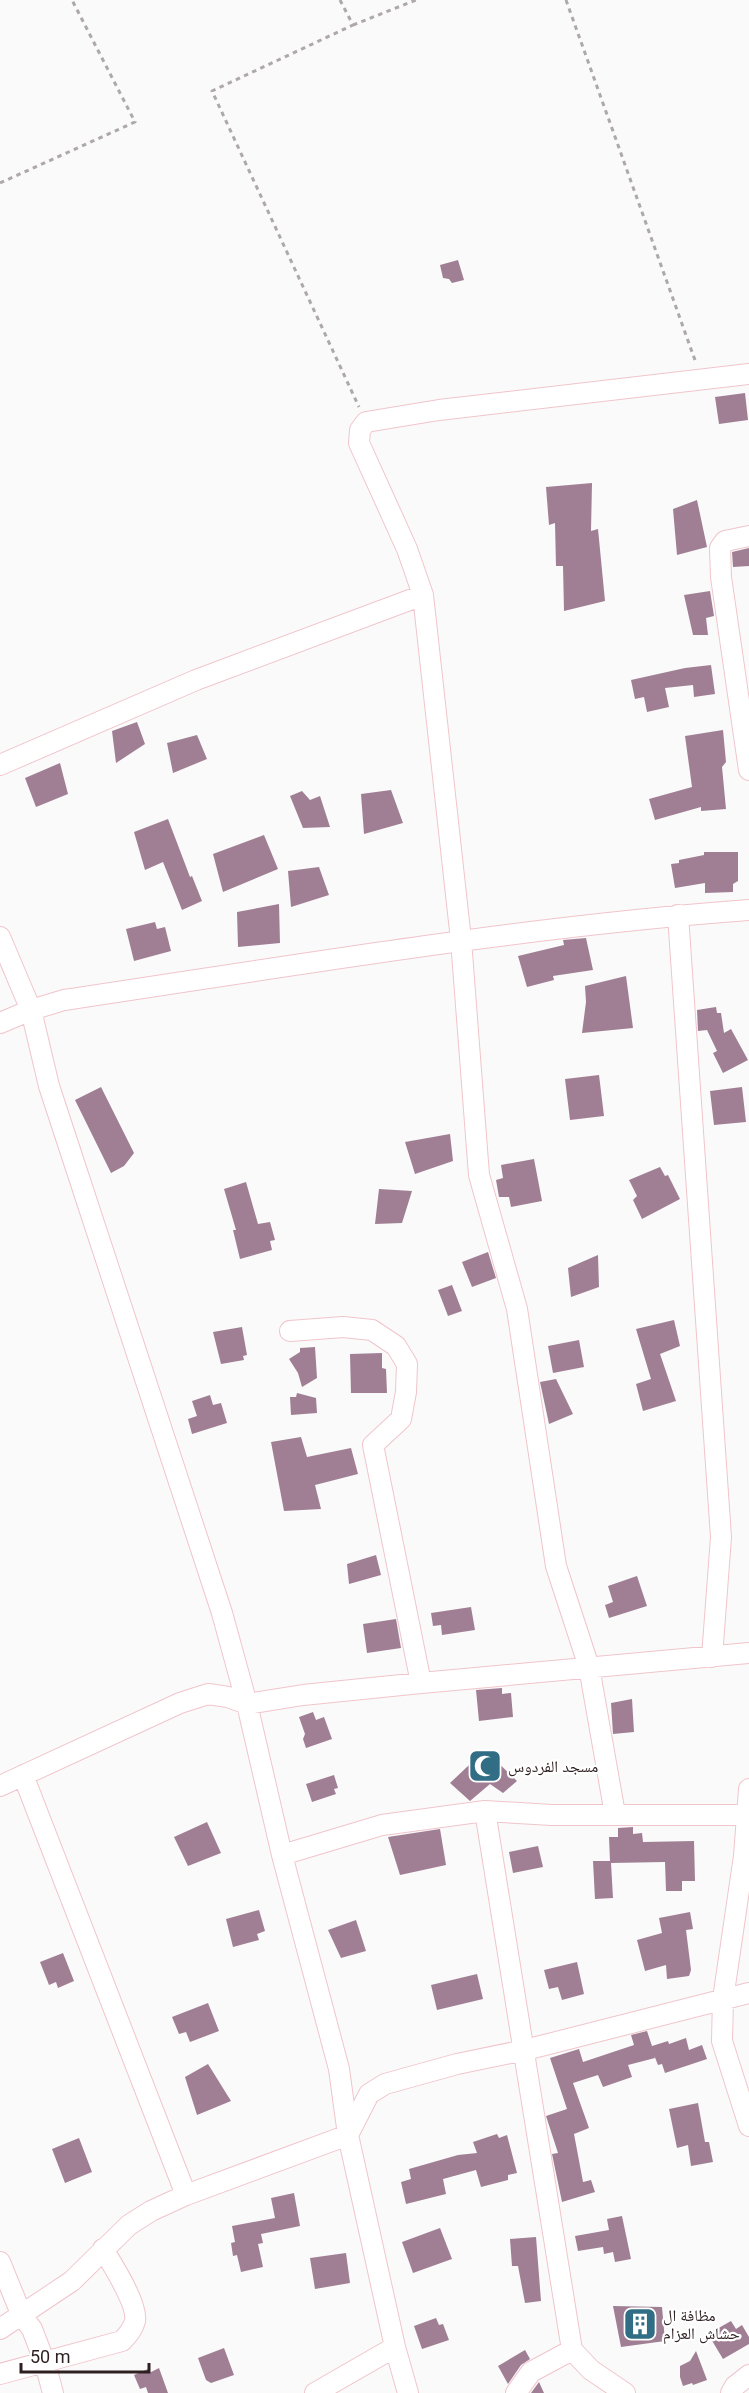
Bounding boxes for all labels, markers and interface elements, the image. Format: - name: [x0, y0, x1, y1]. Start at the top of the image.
- mosque icon: مسجد الفردوس: [467, 1748, 503, 1784]
- place label: مسجد الفردوس: [508, 1757, 598, 1777]
- building icon: مظافة ال حشاش العزام: [622, 2306, 658, 2342]
- place label: مظافة ال حشاش العزام: [663, 2306, 740, 2344]
- scale bar: [21, 2336, 148, 2374]
- text: 50 m: [30, 2346, 70, 2367]

